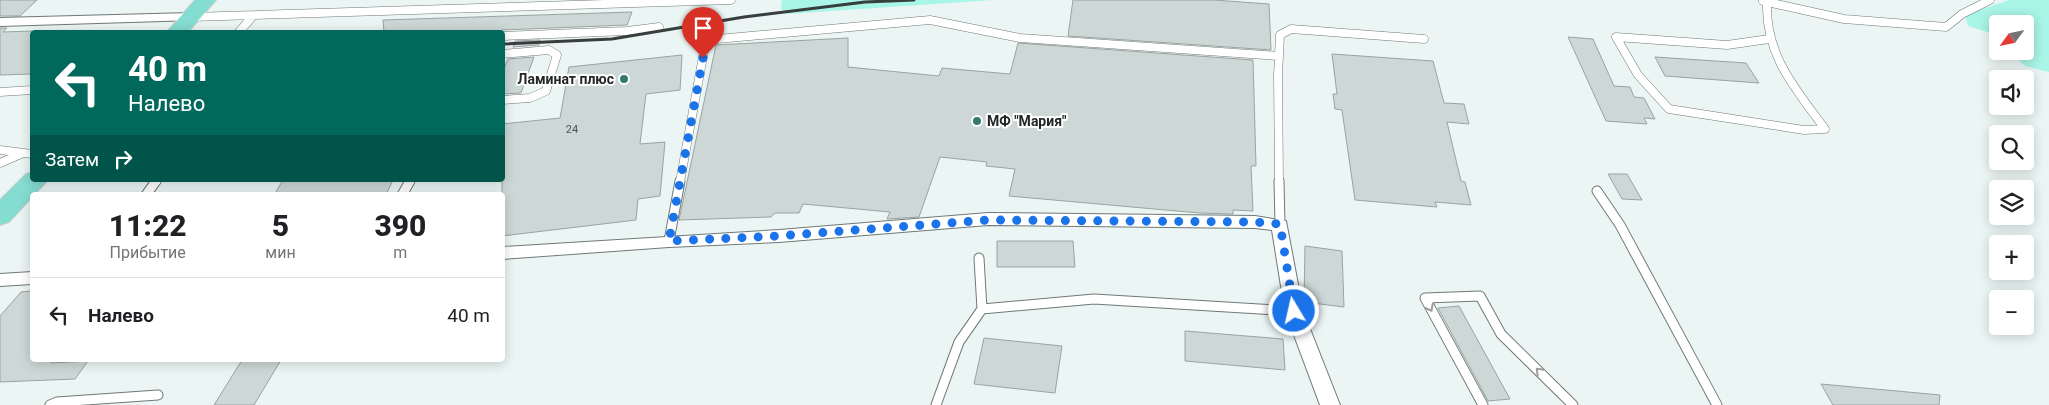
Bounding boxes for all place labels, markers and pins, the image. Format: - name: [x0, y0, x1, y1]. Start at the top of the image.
- pin: [682, 7, 724, 58]
- place label: Ламинат плюс: [518, 71, 614, 87]
- marker: Ламинат плюс: [618, 73, 630, 85]
- place label: МФ "Мария": [987, 113, 1067, 129]
- marker: МФ "Мария": [971, 115, 983, 127]

